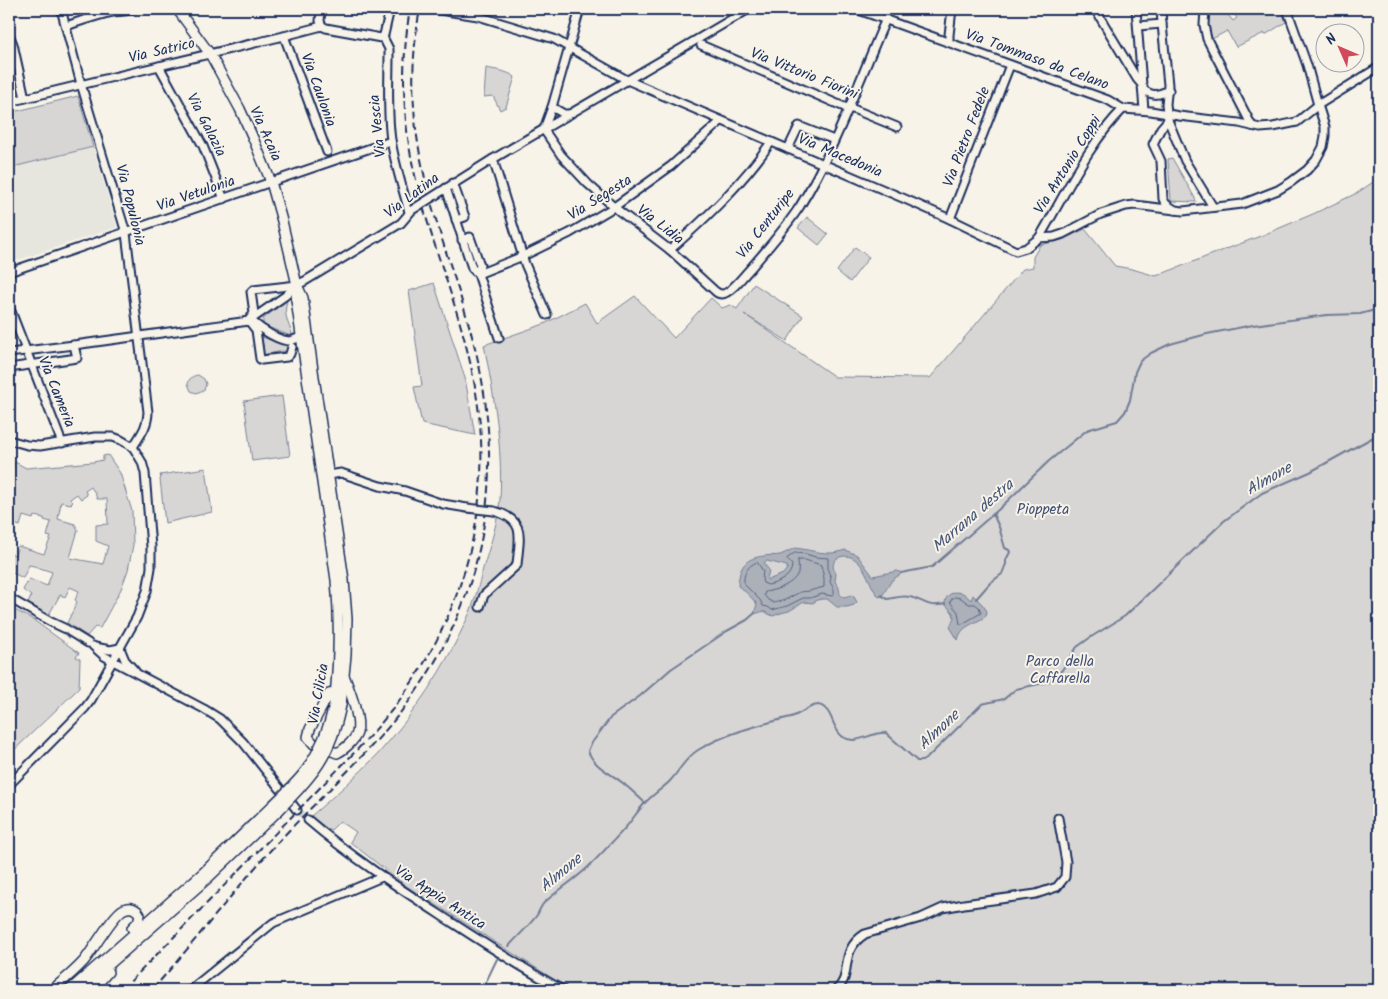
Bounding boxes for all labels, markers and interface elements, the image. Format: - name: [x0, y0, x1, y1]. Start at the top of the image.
- north arrow: [1316, 22, 1366, 72]
- street label: Via Tommaso da Celano: [962, 23, 1112, 97]
- text: N: [1321, 28, 1343, 50]
- street label: Via Satrico: [126, 32, 198, 70]
- street label: Via Vittorio Fiorini: [747, 41, 863, 107]
- street label: Via Caulonia: [294, 50, 342, 130]
- street label: Via Pietro Fedele: [937, 83, 997, 191]
- street label: Via Galazia: [180, 89, 232, 161]
- street label: Via Vescia: [363, 93, 393, 159]
- street label: Via Acaia: [242, 103, 288, 165]
- street label: Via Antonio Coppi: [1028, 110, 1109, 219]
- street label: Via Macedonia: [794, 127, 886, 185]
- street label: Via Populonia: [108, 162, 152, 248]
- street label: Via Latina: [379, 167, 445, 225]
- street label: Via Vetulonia: [154, 169, 238, 219]
- street label: Via Segesta: [563, 169, 637, 227]
- street label: Via Centuripe: [731, 183, 801, 264]
- street label: Via Lidia: [631, 199, 689, 251]
- street label: Via Cameria: [31, 353, 81, 431]
- water label: Almone: [1241, 455, 1298, 502]
- water label: Marrana destra: [926, 472, 1021, 559]
- park label: Pioppeta: [1017, 498, 1069, 522]
- park label: Parco della Caffarella: [1026, 650, 1094, 691]
- street label: Via Cilicia: [302, 662, 336, 726]
- water label: Almone: [912, 703, 967, 756]
- water label: Almone: [534, 846, 589, 898]
- street label: Via Appia Antica: [389, 859, 491, 937]

